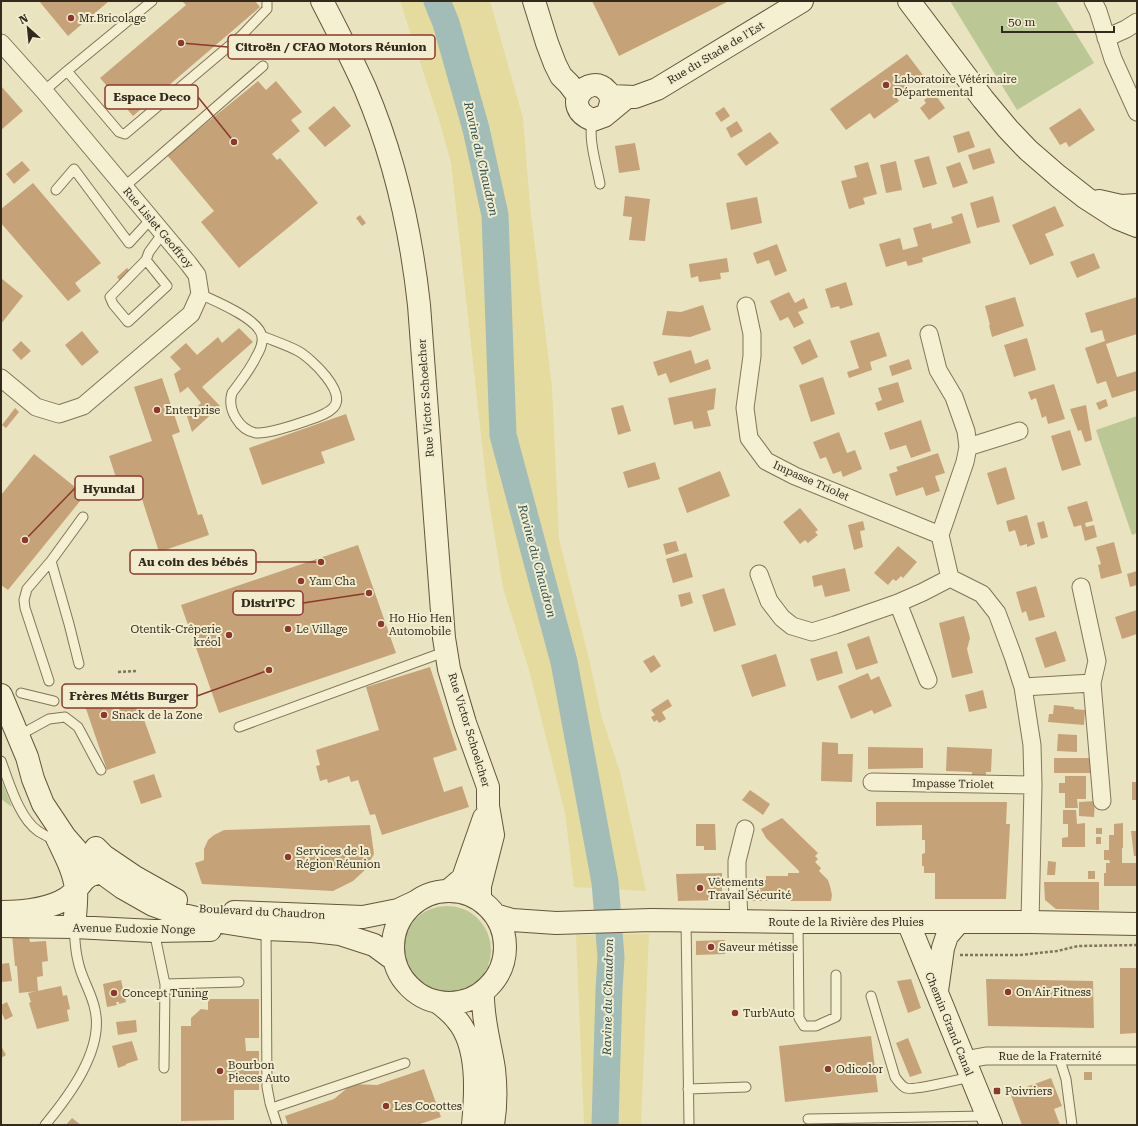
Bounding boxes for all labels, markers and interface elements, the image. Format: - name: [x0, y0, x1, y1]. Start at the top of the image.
- north arrow: [8, 8, 48, 48]
- scale bar: [1002, 8, 1114, 34]
- text: N: [17, 12, 31, 27]
- place label: Mr.Bricolage: [79, 12, 146, 25]
- marker: Mr.Bricolage: [66, 13, 76, 23]
- text: 50 m: [1008, 15, 1035, 29]
- street label: Rue du Stade de l'Est: [665, 19, 767, 87]
- callout: Citroën / CFAO Motors Réunion: [228, 35, 435, 59]
- text: Citroën / CFAO Motors Réunion: [235, 40, 427, 54]
- place label: Laboratoire Vétérinaire Départemental: [894, 73, 1017, 99]
- marker: Laboratoire Vétérinaire Départemental: [881, 80, 891, 90]
- callout: Espace Deco: [105, 85, 198, 109]
- text: Espace Deco: [113, 90, 191, 104]
- water label: Ravine du Chaudron: [461, 100, 501, 217]
- street label: Rue Lislet Geoffroy: [120, 185, 196, 272]
- street label: Rue Victor Schoelcher: [415, 338, 437, 458]
- place label: Enterprise: [165, 404, 220, 417]
- marker: Enterprise: [152, 405, 162, 415]
- street label: Impasse Triolet: [771, 458, 851, 504]
- callout: Hyundai: [75, 476, 143, 500]
- text: Hyundai: [83, 482, 135, 496]
- water label: Ravine du Chaudron: [515, 502, 559, 619]
- callout: Au coin des bébés: [130, 550, 256, 574]
- text: Au coin des bébés: [138, 555, 248, 569]
- place label: Yam Cha: [309, 575, 355, 588]
- marker: Yam Cha: [296, 576, 306, 586]
- callout: Distri'PC: [233, 591, 303, 615]
- text: Distri'PC: [241, 596, 296, 610]
- place label: Ho Hio Hen Automobile: [389, 612, 452, 638]
- marker: Ho Hio Hen Automobile: [376, 619, 386, 629]
- place label: Otentik-Crêperie kréol: [130, 623, 222, 649]
- place label: Le Village: [296, 623, 348, 636]
- marker: Le Village: [283, 624, 293, 634]
- marker: Otentik-Crêperie kréol: [224, 630, 234, 640]
- street label: Rue Victor Schoelcher: [445, 671, 493, 789]
- callout: Frères Métis Burger: [62, 684, 197, 708]
- text: Frères Métis Burger: [69, 689, 189, 703]
- place label: Snack de la Zone: [112, 709, 203, 722]
- marker: Snack de la Zone: [99, 710, 109, 720]
- street label: Impasse Triolet: [912, 777, 994, 791]
- place label: Services de la Région Réunion: [296, 845, 381, 871]
- marker: Services de la Région Réunion: [283, 852, 293, 862]
- place label: Vêtements Travail Sécurité: [708, 876, 791, 902]
- marker: Vêtements Travail Sécurité: [695, 883, 705, 893]
- street label: Boulevard du Chaudron: [198, 902, 326, 922]
- street label: Route de la Rivière des Pluies: [768, 916, 924, 929]
- street label: Avenue Eudoxie Nonge: [72, 921, 196, 937]
- water label: Ravine du Chaudron: [600, 939, 616, 1056]
- place label: Saveur métisse: [719, 941, 798, 954]
- marker: Saveur métisse: [706, 942, 716, 952]
- street label: Chemin Grand Canal: [922, 970, 976, 1078]
- place label: On Air Fitness: [1016, 986, 1091, 999]
- place label: Concept Tuning: [122, 987, 209, 1000]
- marker: On Air Fitness: [1003, 987, 1013, 997]
- marker: Concept Tuning: [109, 988, 119, 998]
- place label: Turb'Auto: [743, 1007, 795, 1020]
- marker: Turb'Auto: [730, 1008, 740, 1018]
- street label: Rue de la Fraternité: [998, 1050, 1102, 1063]
- place label: Bourbon Pieces Auto: [228, 1059, 290, 1085]
- place label: Odicolor: [836, 1063, 883, 1076]
- marker: Odicolor: [823, 1064, 833, 1074]
- marker: Bourbon Pieces Auto: [215, 1066, 225, 1076]
- place label: Poivriers: [1005, 1085, 1052, 1098]
- marker: Poivriers: [992, 1086, 1002, 1096]
- place label: Les Cocottes: [394, 1100, 462, 1113]
- marker: Les Cocottes: [381, 1101, 391, 1111]

